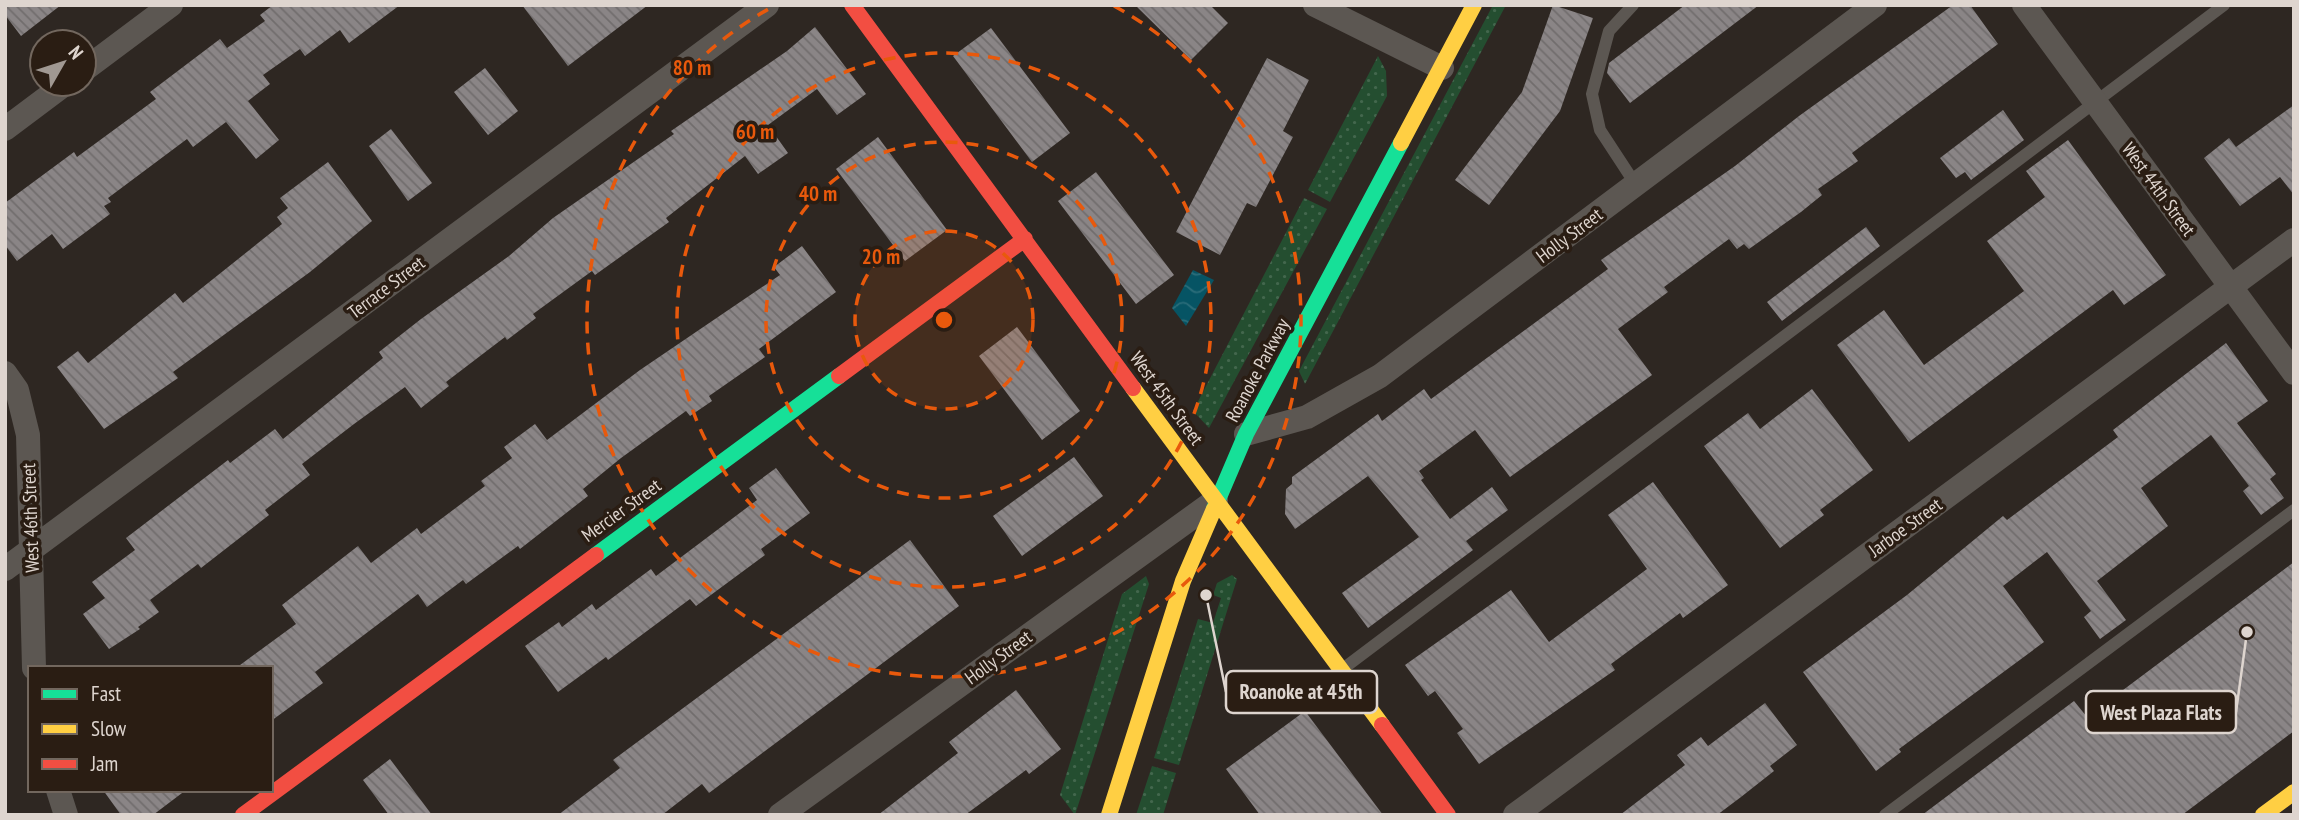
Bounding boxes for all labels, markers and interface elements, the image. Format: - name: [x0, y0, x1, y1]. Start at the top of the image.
- north arrow: [28, 28, 98, 98]
- text: N: [64, 41, 89, 64]
- text: 80 m: [673, 54, 711, 81]
- text: 60 m: [736, 118, 774, 145]
- street label: West 44th Street: [2117, 138, 2201, 241]
- text: 40 m: [799, 180, 837, 207]
- street label: Holly Street: [1531, 202, 1608, 268]
- text: 20 m: [862, 243, 900, 270]
- street label: Terrace Street: [343, 250, 430, 324]
- centre of rings: [932, 308, 956, 332]
- street label: Roanoke Parkway: [1220, 313, 1295, 426]
- street label: West 45th Street: [1125, 347, 1209, 450]
- street label: West 46th Street: [16, 462, 44, 573]
- street label: Mercier Street: [577, 473, 666, 547]
- street label: Jarboe Street: [1863, 492, 1947, 562]
- street label: Holly Street: [960, 624, 1037, 689]
- legend: [28, 666, 273, 792]
- callout: Roanoke at 45th: [1226, 671, 1377, 713]
- text: Roanoke at 45th: [1240, 678, 1362, 705]
- text: Fast: [91, 680, 121, 707]
- callout: West Plaza Flats: [2086, 691, 2236, 733]
- text: West Plaza Flats: [2099, 699, 2222, 726]
- text: Slow: [91, 715, 127, 742]
- text: Jam: [90, 750, 118, 777]

